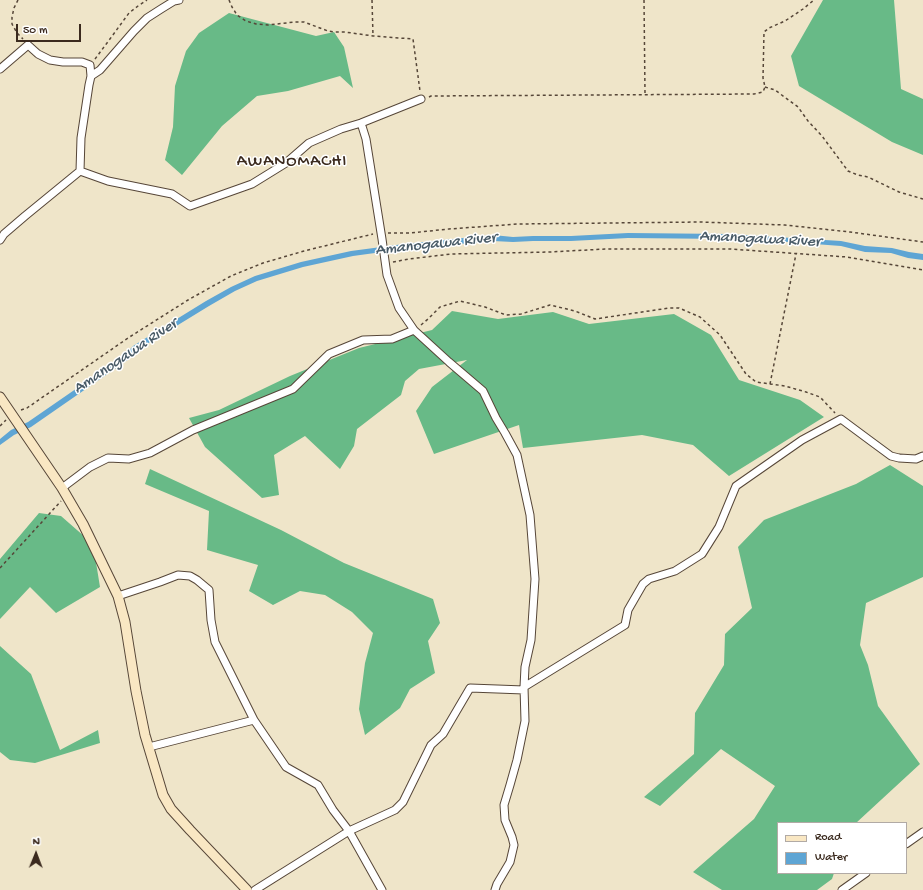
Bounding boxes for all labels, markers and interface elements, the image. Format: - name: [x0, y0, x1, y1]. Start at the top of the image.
- scale bar: [18, 16, 83, 42]
- text: 50 m: [23, 24, 48, 38]
- district label: AWANOMACHI: [237, 152, 347, 172]
- water label: Amanogawa River: [699, 227, 821, 253]
- water label: Amanogawa River: [375, 229, 497, 261]
- water label: Amanogawa River: [70, 315, 182, 399]
- legend: [777, 822, 907, 874]
- text: Road: [815, 831, 841, 845]
- north arrow: [16, 834, 56, 874]
- text: N: [33, 836, 40, 848]
- text: Water: [815, 851, 847, 865]

